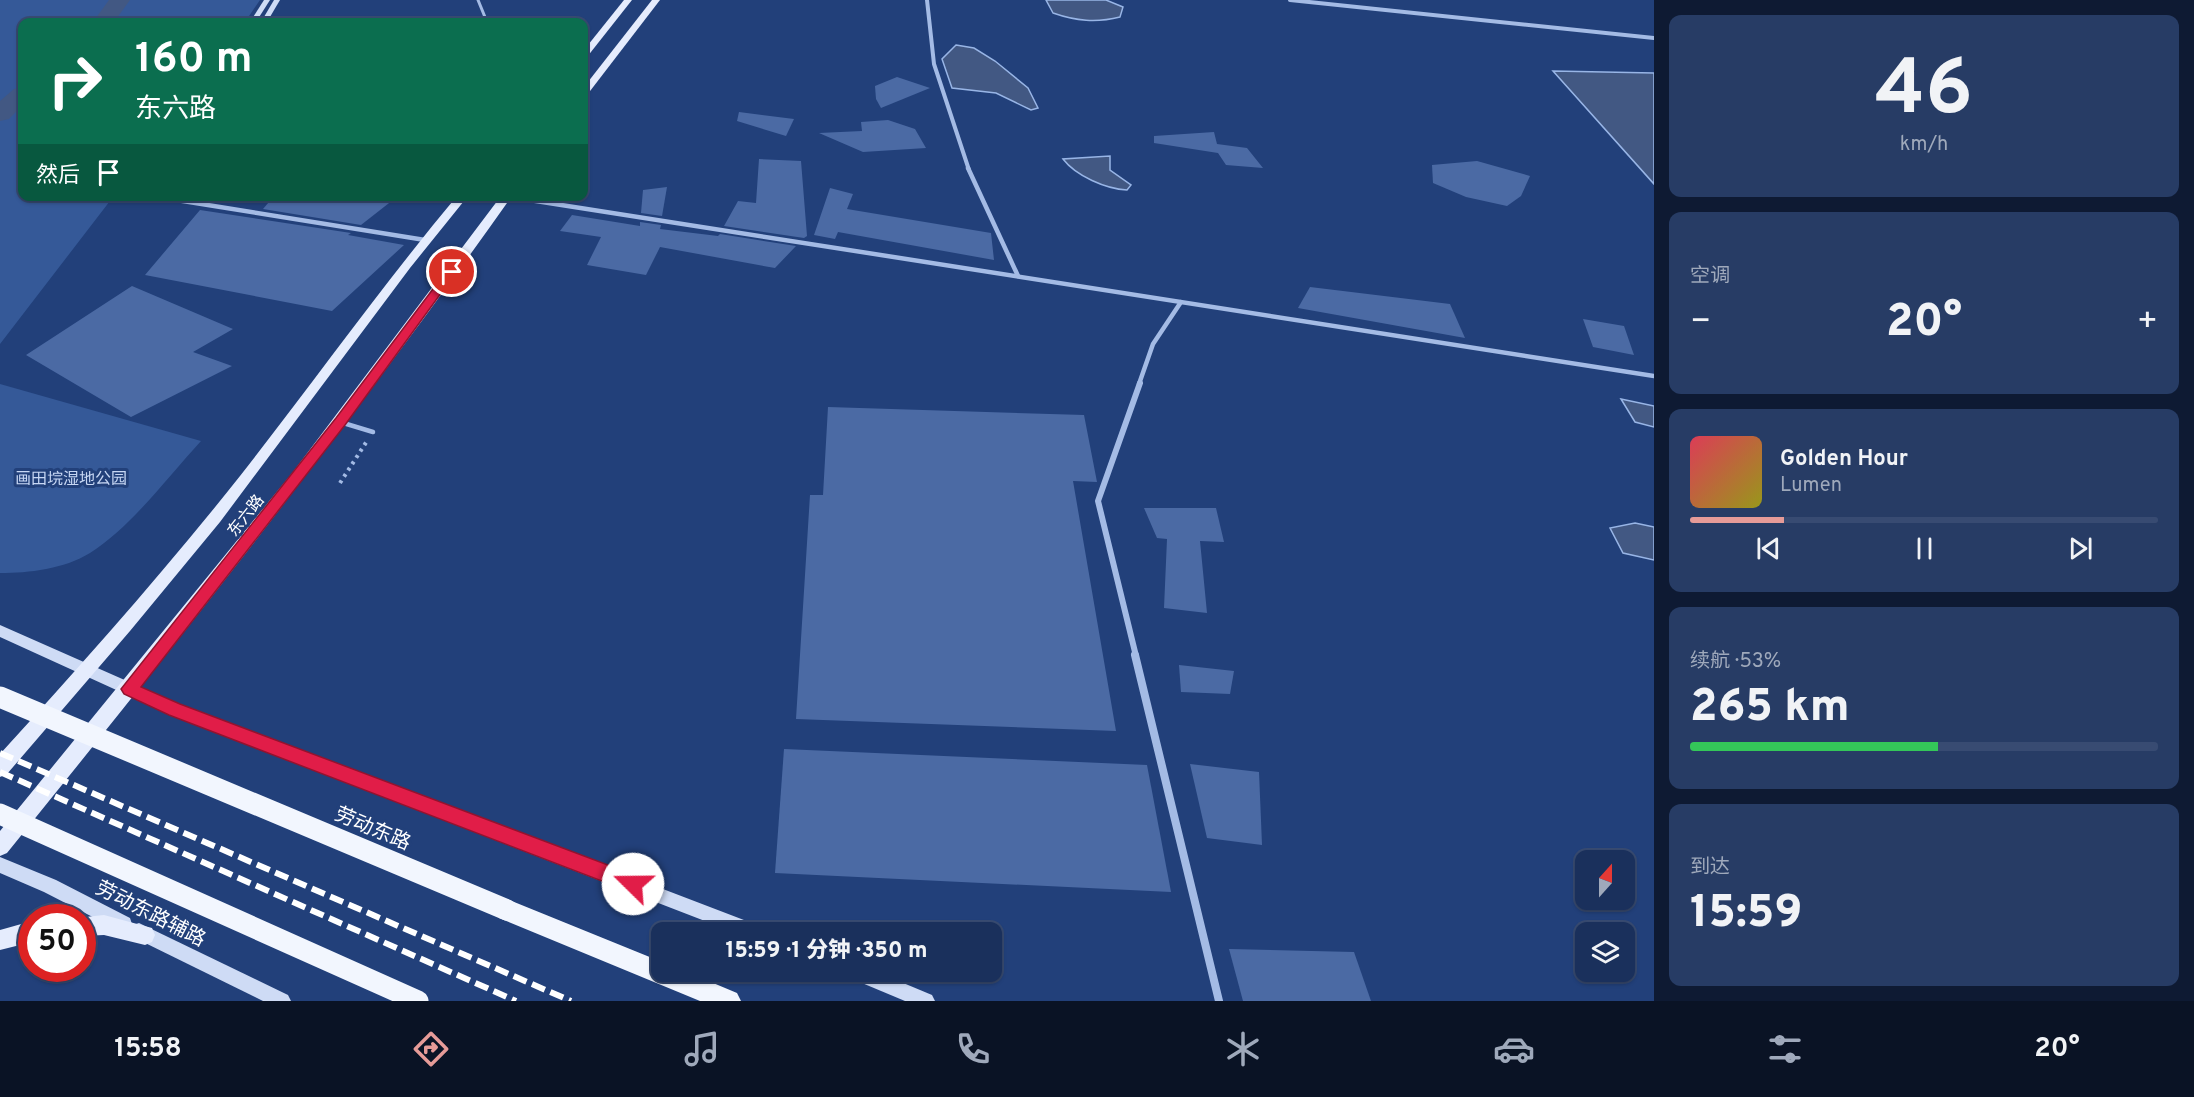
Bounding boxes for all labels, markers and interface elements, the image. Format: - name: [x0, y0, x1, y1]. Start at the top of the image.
- text: 160 m: [135, 34, 253, 87]
- icon: right: [36, 42, 114, 120]
- text: 46: [1875, 43, 1973, 142]
- text: 东六路: [135, 93, 216, 127]
- text: km/h: [1900, 132, 1948, 158]
- icon: arrive: [92, 156, 125, 189]
- text: 然后: [36, 163, 80, 190]
- pin: [426, 246, 477, 297]
- icon: arrive: [435, 255, 468, 288]
- text: 空调: [1690, 264, 1730, 290]
- text: 20°: [1886, 295, 1962, 352]
- text: −: [1690, 302, 1711, 344]
- text: +: [2137, 302, 2158, 344]
- text: Golden Hour: [1780, 446, 1908, 473]
- park label: 画田垸湿地公园: [15, 470, 127, 490]
- text: Lumen: [1780, 473, 1842, 499]
- street label: 东六路: [224, 491, 269, 541]
- icon: previous: [1752, 532, 1785, 565]
- icon: pause: [1908, 532, 1941, 565]
- icon: next: [2064, 532, 2097, 565]
- text: 续航 · 53%: [1690, 649, 1781, 675]
- text: 265 km: [1690, 680, 1850, 737]
- street label: 劳动东路: [330, 802, 414, 857]
- north arrow: [1575, 850, 1635, 910]
- map controls: [1575, 850, 1635, 982]
- position arrow: [601, 852, 665, 916]
- text: 到达: [1690, 855, 1730, 881]
- street label: 劳动东路辅路: [91, 876, 209, 954]
- text: 15:59: [1690, 886, 1802, 943]
- speed limit sign: 50: [18, 904, 96, 982]
- button: layers: [1575, 922, 1635, 982]
- text: 15:59 · 1 分钟 · 350 m: [725, 938, 928, 965]
- icon: directions: [410, 1028, 452, 1070]
- icon: music: [681, 1028, 723, 1070]
- icon: phone: [952, 1028, 994, 1070]
- icon: climate: [1222, 1028, 1264, 1070]
- icon: car: [1493, 1028, 1535, 1070]
- icon: filters: [1764, 1028, 1806, 1070]
- text: 15:58: [114, 1032, 182, 1066]
- text: 20°: [2034, 1032, 2080, 1066]

